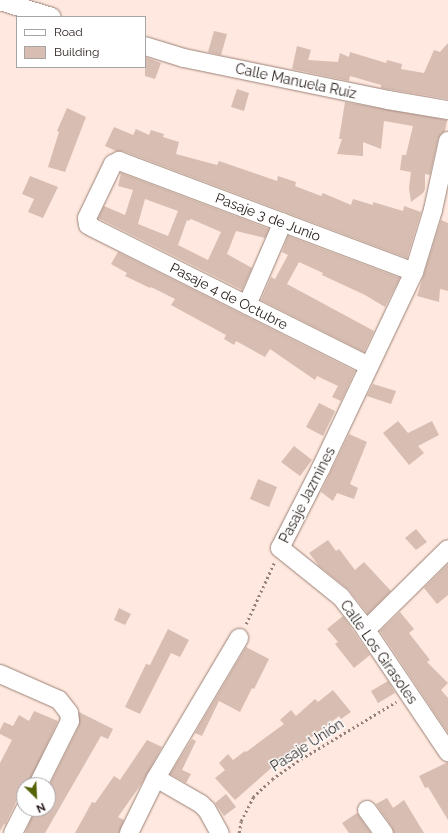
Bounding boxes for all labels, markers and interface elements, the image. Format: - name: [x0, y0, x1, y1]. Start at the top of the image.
- legend: [16, 16, 146, 68]
- text: Road: [54, 25, 83, 39]
- text: Building: [54, 45, 100, 59]
- street label: Calle Manuela Ruíz: [234, 60, 358, 102]
- street label: Pasaje 3 de Junio: [213, 189, 323, 245]
- street label: Pasaje 4 de Octubre: [167, 259, 291, 333]
- street label: Pasaje Jazmines: [276, 444, 338, 546]
- street label: Calle Los Girasoles: [337, 597, 421, 707]
- street label: Pasaje Unión: [267, 715, 347, 775]
- north arrow: [16, 777, 56, 817]
- text: N: [34, 800, 47, 815]

